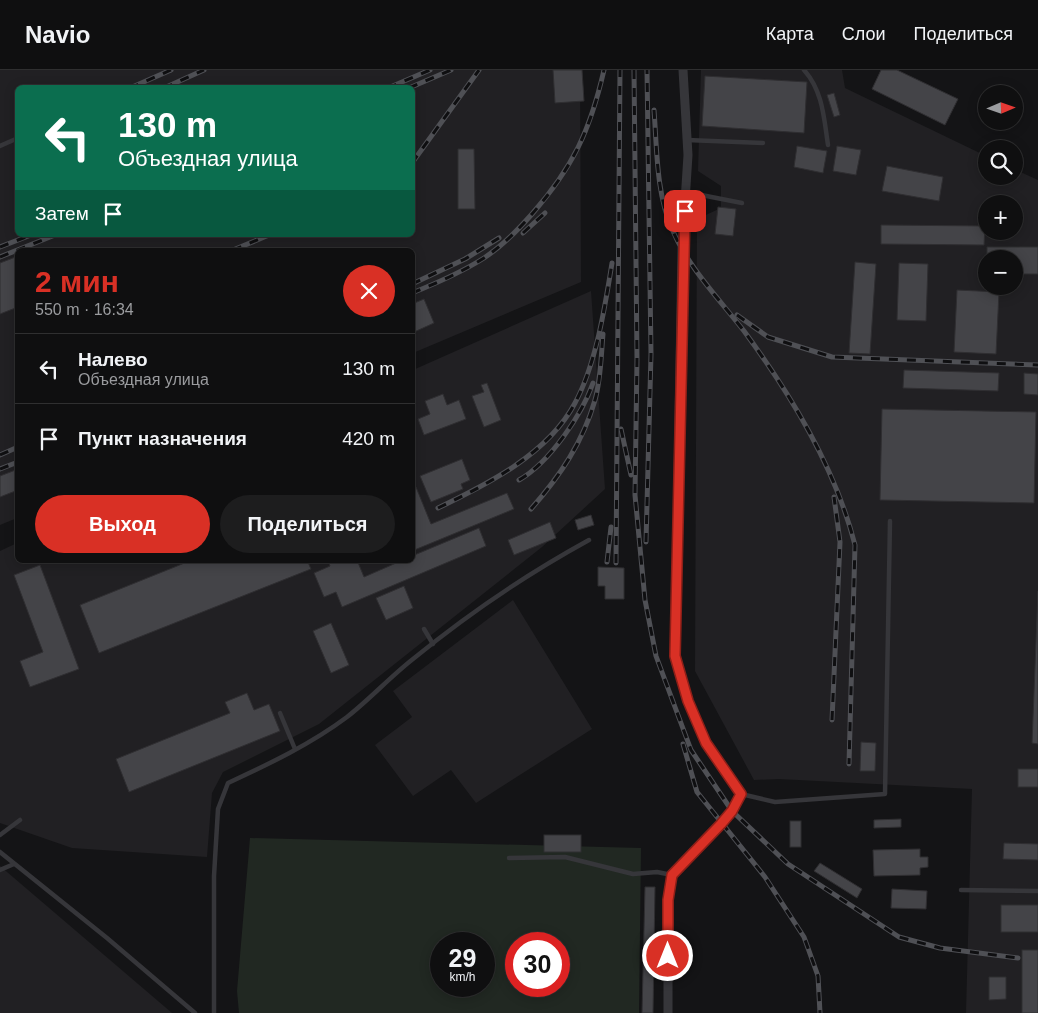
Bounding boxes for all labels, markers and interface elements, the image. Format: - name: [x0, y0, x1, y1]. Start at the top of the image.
- text: Navio: [25, 21, 90, 48]
- text: Карта: [766, 24, 814, 44]
- text: Слои: [842, 24, 886, 44]
- text: Поделиться: [914, 24, 1013, 44]
- north arrow: [978, 85, 1022, 130]
- map controls: [978, 85, 1023, 295]
- icon: left: [35, 105, 100, 170]
- text: 130 m: [118, 105, 217, 144]
- button: search: [978, 140, 1023, 185]
- text: Объездная улица: [118, 146, 298, 171]
- pin: [664, 190, 706, 232]
- button: +: [978, 195, 1023, 240]
- icon: arrive: [671, 197, 699, 225]
- icon: arrive: [99, 200, 127, 228]
- text: Затем: [35, 203, 89, 224]
- button: −: [978, 250, 1023, 295]
- text: 2 мин: [35, 265, 119, 298]
- button: close: [343, 265, 395, 317]
- text: 550 m · 16:34: [35, 301, 134, 318]
- text: Налево: [78, 349, 148, 370]
- icon: left: [35, 355, 63, 383]
- text: 130 m: [342, 358, 395, 379]
- text: Объездная улица: [78, 371, 209, 388]
- icon: arrive: [35, 425, 63, 453]
- text: Пункт назначения: [78, 428, 247, 449]
- text: 420 m: [342, 428, 395, 449]
- button: Выход: [35, 495, 210, 553]
- button: Поделиться: [220, 495, 395, 553]
- position arrow: [641, 929, 693, 981]
- speed limit sign: 30: [505, 932, 570, 997]
- text: 29: [449, 944, 476, 972]
- text: km/h: [449, 970, 476, 984]

